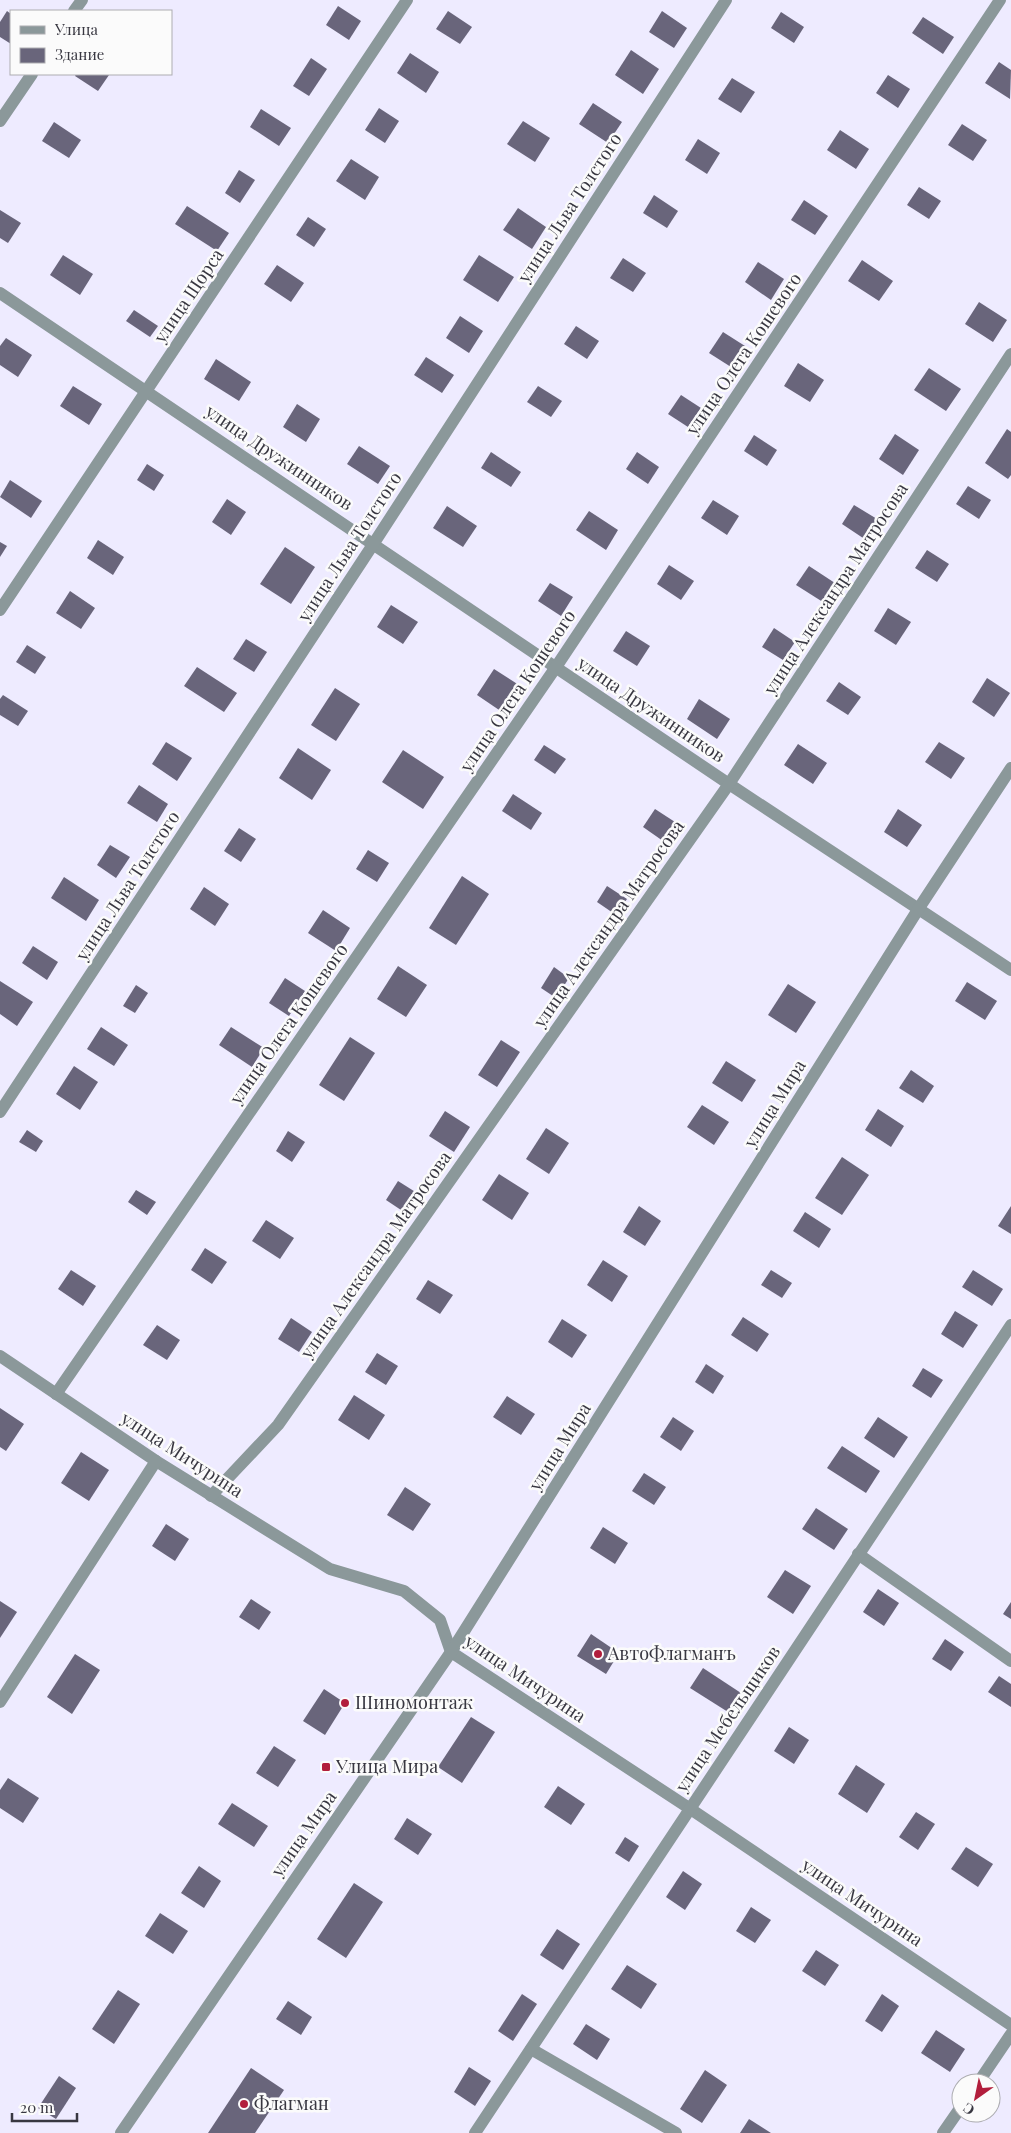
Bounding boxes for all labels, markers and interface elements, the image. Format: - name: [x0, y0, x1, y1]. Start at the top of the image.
- legend: [10, 10, 172, 75]
- text: Улица: [54, 19, 98, 39]
- text: Здание: [55, 44, 104, 64]
- street label: улица Льва Толстого: [511, 128, 627, 288]
- street label: улица Щорса: [147, 244, 229, 348]
- street label: улица Олега Кошевого: [679, 267, 807, 440]
- street label: улица Дружинников: [200, 398, 358, 516]
- street label: улица Льва Толстого: [291, 467, 407, 627]
- street label: улица Александра Матросова: [757, 478, 913, 700]
- street label: улица Олега Кошевого: [453, 604, 581, 777]
- street label: улица Дружинников: [572, 650, 730, 768]
- street label: улица Льва Толстого: [69, 806, 185, 966]
- street label: улица Александра Матросова: [527, 815, 689, 1033]
- street label: улица Олега Кошевого: [223, 938, 353, 1109]
- street label: улица Мира: [737, 1055, 811, 1153]
- street label: улица Александра Матросова: [294, 1146, 456, 1364]
- street label: улица Мира: [522, 1398, 596, 1496]
- street label: улица Мичурина: [116, 1405, 248, 1503]
- street label: улица Мичурина: [460, 1628, 591, 1728]
- street label: улица Мебельщиков: [669, 1640, 785, 1797]
- place label: АвтоФлагманъ: [607, 1641, 736, 1665]
- marker: АвтоФлагманъ: [592, 1648, 604, 1660]
- place label: Шиномонтаж: [355, 1690, 473, 1714]
- marker: Шиномонтаж: [339, 1697, 351, 1709]
- place label: Улица Мира: [335, 1754, 438, 1778]
- marker: Улица Мира: [320, 1761, 332, 1773]
- street label: улица Мира: [264, 1786, 342, 1882]
- street label: улица Мичурина: [797, 1852, 928, 1952]
- north arrow: [951, 2073, 1001, 2123]
- scale bar: [12, 2090, 78, 2122]
- place label: Флагман: [254, 2091, 329, 2115]
- text: 20 m: [20, 2097, 54, 2117]
- marker: Флагман: [238, 2098, 250, 2110]
- text: С: [959, 2099, 978, 2120]

